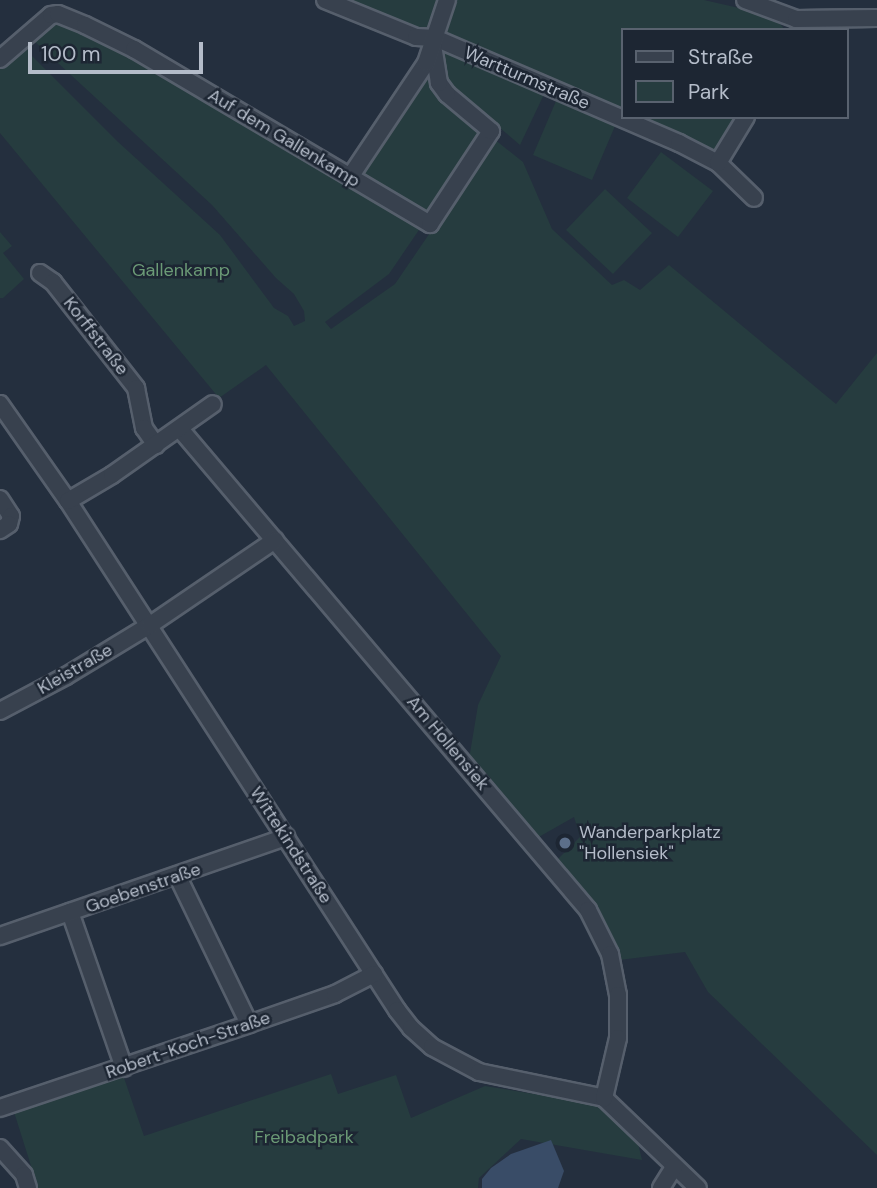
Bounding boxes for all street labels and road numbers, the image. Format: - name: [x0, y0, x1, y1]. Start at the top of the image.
- street label: Wartturmstraße: [461, 42, 593, 114]
- street label: Auf dem Gallenkamp: [204, 84, 364, 192]
- street label: Korffstraße: [59, 293, 133, 379]
- street label: Kleistraße: [34, 639, 116, 699]
- street label: Am Hollensiek: [402, 691, 494, 795]
- street label: Wittekindstraße: [245, 783, 337, 907]
- street label: Goebenstraße: [83, 858, 203, 918]
- street label: Robert-Koch-Straße: [103, 1007, 273, 1083]

